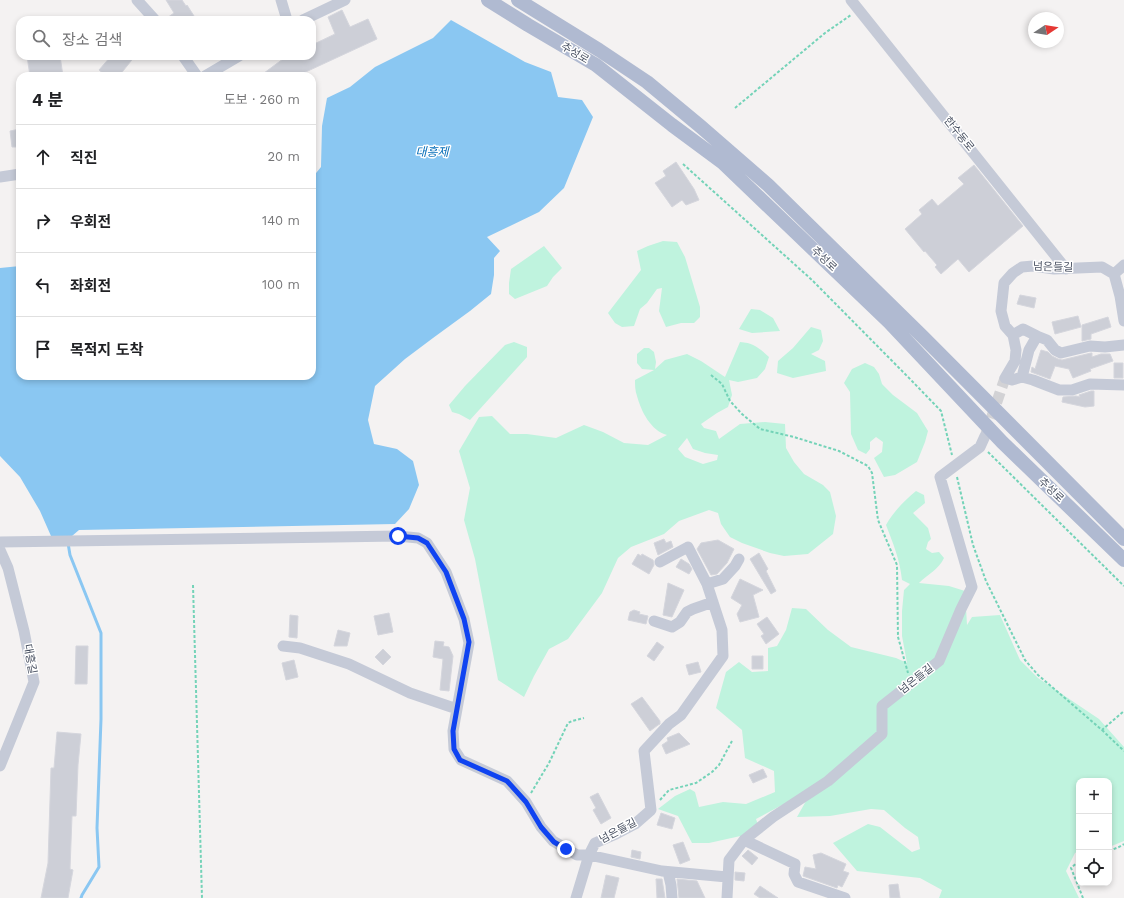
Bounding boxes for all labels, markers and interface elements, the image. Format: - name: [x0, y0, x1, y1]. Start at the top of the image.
- north arrow: [1028, 12, 1064, 48]
- search box: [16, 16, 316, 60]
- icon: search: [30, 27, 52, 49]
- text: 장소 검색: [62, 31, 122, 49]
- street label: 추성로: [559, 40, 591, 66]
- text: 4 분: [32, 90, 63, 110]
- text: 도보 · 260 m: [224, 92, 300, 107]
- street label: 한수동로: [941, 114, 977, 154]
- water label: 대흥제: [415, 145, 451, 159]
- icon: ahead: [32, 146, 54, 168]
- text: 직진: [70, 149, 98, 167]
- text: 20 m: [268, 149, 300, 164]
- icon: right: [32, 210, 54, 232]
- text: 우회전: [70, 213, 111, 231]
- text: 140 m: [262, 213, 300, 228]
- street label: 추성로: [809, 244, 839, 274]
- street label: 넘은들길: [1033, 260, 1073, 274]
- icon: left: [32, 274, 54, 296]
- text: 좌회전: [70, 277, 111, 295]
- text: 100 m: [262, 277, 300, 292]
- icon: arrive: [32, 338, 54, 360]
- text: 목적지 도착: [70, 341, 143, 359]
- street label: 추성로: [1036, 475, 1066, 505]
- route start: [389, 527, 407, 545]
- street label: 대흥길: [21, 643, 39, 675]
- street label: 넘은들길: [896, 661, 936, 697]
- map controls: [1076, 778, 1112, 886]
- button: +: [1076, 778, 1112, 814]
- button: −: [1076, 814, 1112, 850]
- street label: 넘은들길: [597, 816, 639, 846]
- route end: [557, 840, 575, 858]
- button: locate: [1076, 850, 1112, 886]

